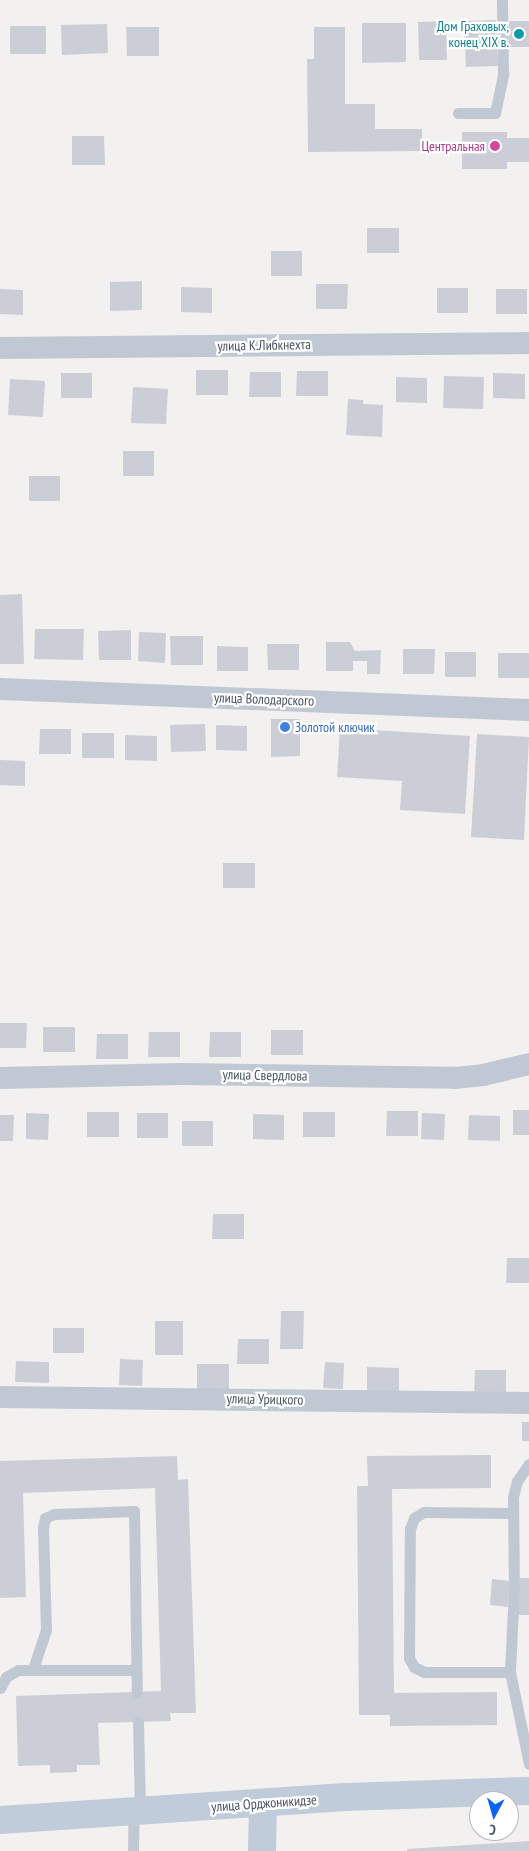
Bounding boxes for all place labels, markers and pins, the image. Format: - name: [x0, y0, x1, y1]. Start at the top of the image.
- place label: Дом Граховых, конец XIX в.: [437, 18, 509, 50]
- marker: Дом Граховых, конец XIX в.: [513, 28, 525, 40]
- place label: Центральная: [421, 138, 485, 154]
- marker: Центральная: [489, 140, 501, 152]
- place label: Золотой ключик: [295, 719, 375, 735]
- marker: Золотой ключик: [279, 721, 291, 733]

